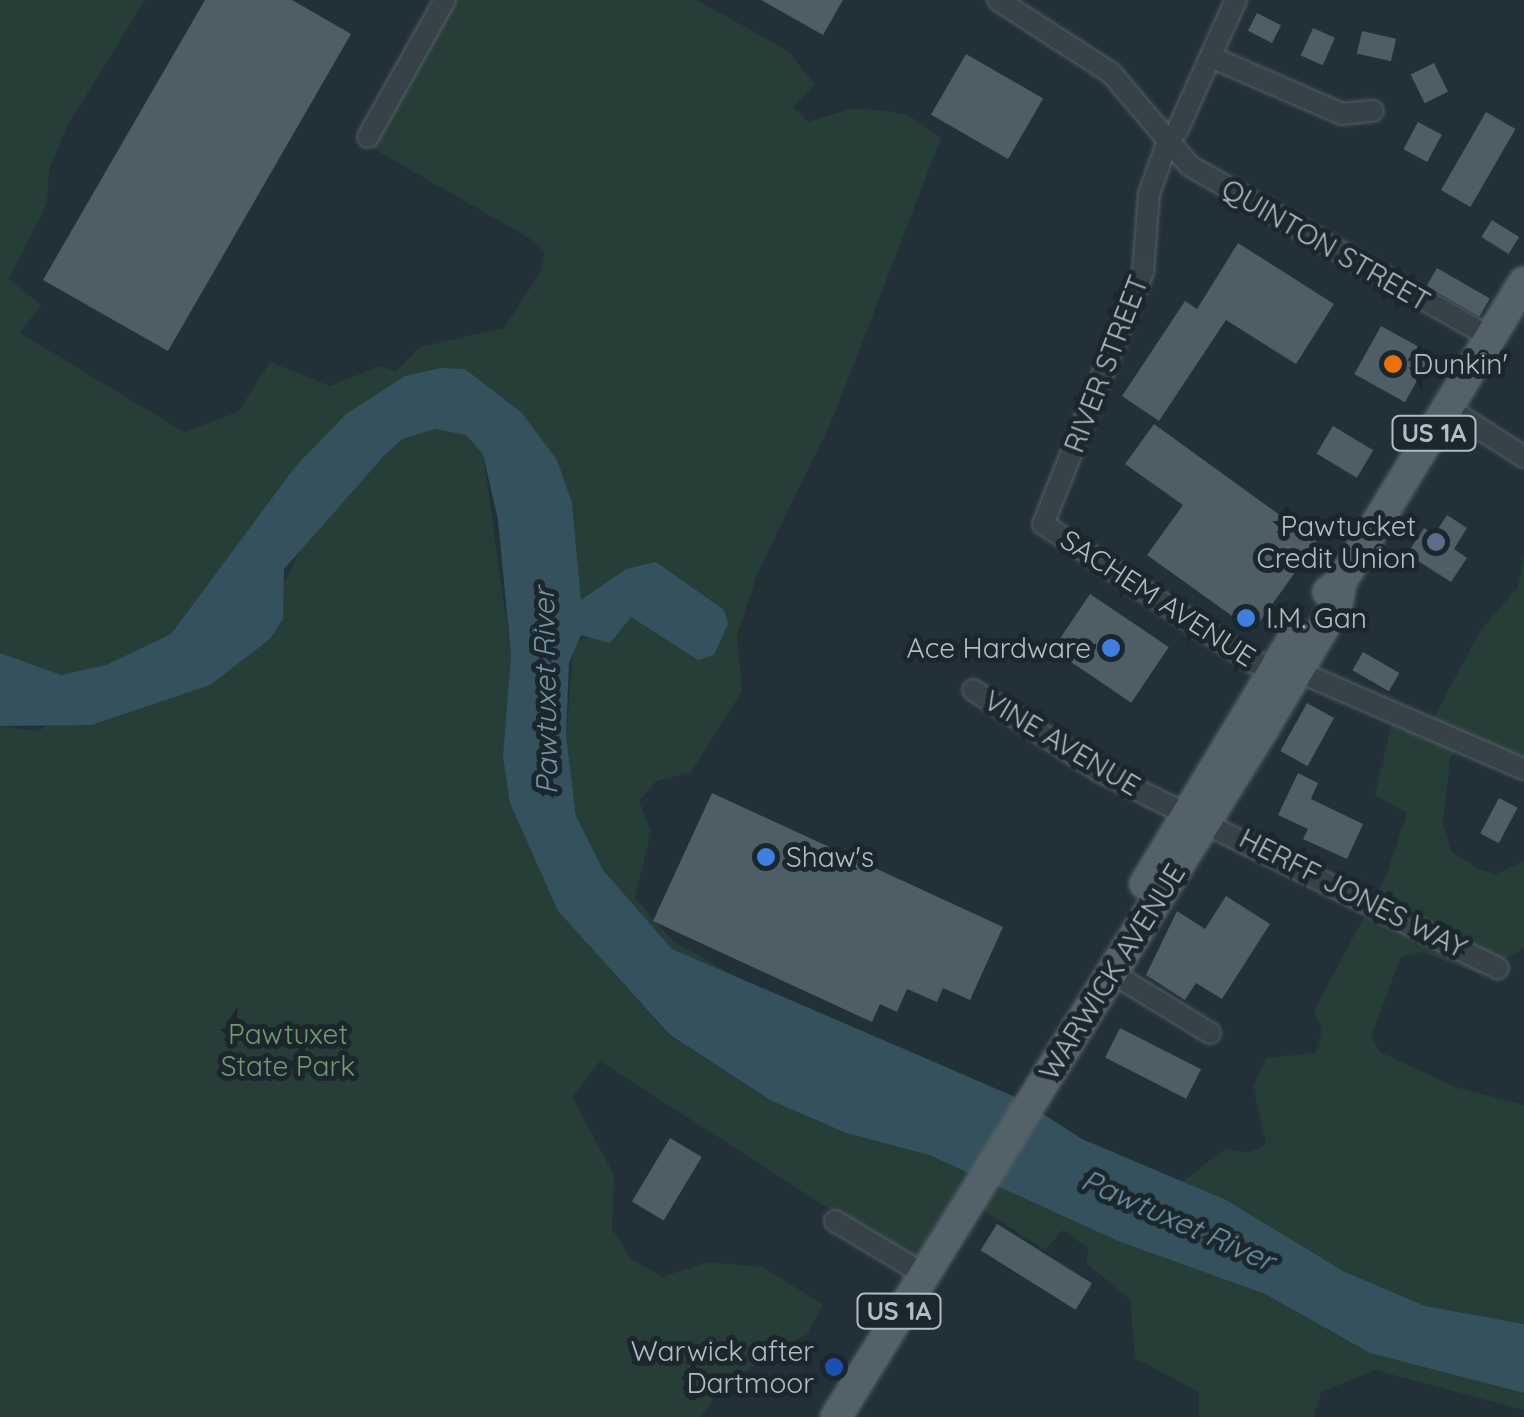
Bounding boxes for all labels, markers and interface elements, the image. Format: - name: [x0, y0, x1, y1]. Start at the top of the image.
- street label: QUINTON STREET: [1216, 172, 1436, 318]
- street label: RIVER STREET: [1057, 271, 1155, 457]
- place label: Dunkin': [1413, 347, 1508, 381]
- marker: Dunkin': [1382, 353, 1404, 375]
- road number: US 1A: [1392, 413, 1476, 453]
- place label: Pawtucket Credit Union: [1256, 509, 1416, 575]
- street label: SACHEM AVENUE: [1054, 523, 1262, 673]
- marker: Pawtucket Credit Union: [1425, 531, 1447, 553]
- water label: Pawtuxet River: [525, 587, 565, 795]
- place label: I.M. Gan: [1266, 601, 1367, 635]
- marker: I.M. Gan: [1235, 607, 1257, 629]
- place label: Ace Hardware: [907, 631, 1091, 665]
- marker: Ace Hardware: [1100, 637, 1122, 659]
- street label: VINE AVENUE: [978, 683, 1146, 803]
- street label: HERFF JONES WAY: [1234, 821, 1472, 965]
- place label: Shaw's: [786, 840, 874, 874]
- marker: Shaw's: [755, 846, 777, 868]
- street label: WARWICK AVENUE: [1032, 858, 1192, 1086]
- park label: Pawtuxet State Park: [221, 1017, 355, 1083]
- water label: Pawtuxet River: [1076, 1161, 1280, 1279]
- road number: US 1A: [856, 1291, 942, 1331]
- place label: Warwick after Dartmoor: [631, 1334, 814, 1400]
- marker: Warwick after Dartmoor: [823, 1356, 845, 1378]

